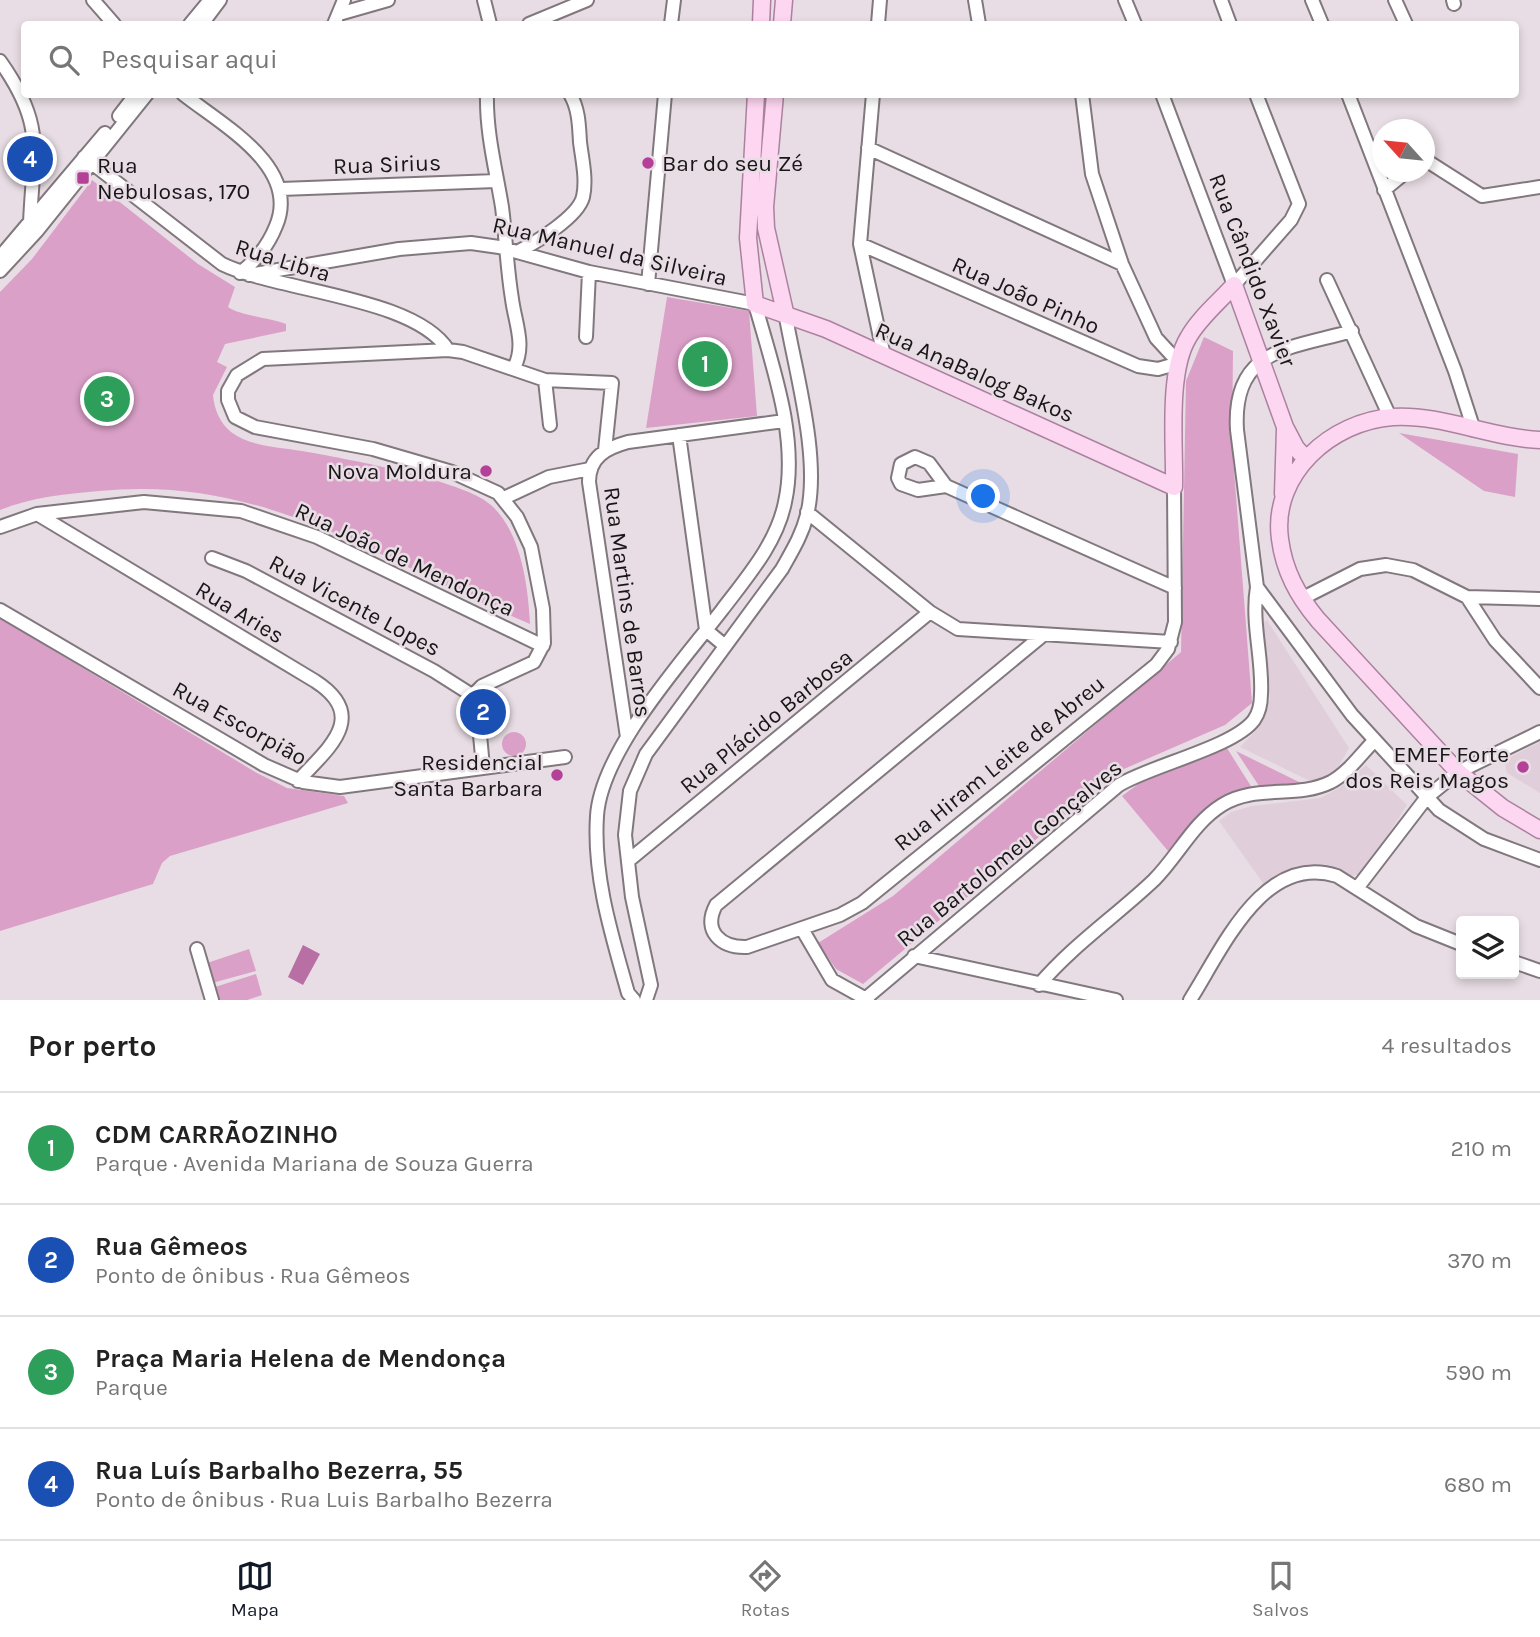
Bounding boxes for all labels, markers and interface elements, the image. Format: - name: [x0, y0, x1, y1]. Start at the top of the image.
- search box: [21, 21, 1519, 98]
- icon: search: [45, 41, 83, 79]
- text: Pesquisar aqui: [101, 44, 278, 75]
- north arrow: [1372, 119, 1435, 182]
- pin: 4: [7, 133, 53, 185]
- street label: Rua Sirius: [333, 149, 441, 180]
- place label: Bar do seu Zé: [662, 150, 803, 177]
- place label: Rua Nebulosas, 170: [97, 152, 250, 205]
- marker: Bar do seu Zé: [640, 155, 656, 171]
- marker: Rua Nebulosas, 170: [75, 170, 91, 186]
- street label: Rua Cândido Xavier: [1203, 170, 1302, 371]
- street label: Rua Manuel da Silveira: [490, 211, 730, 292]
- street label: Rua Libra: [232, 233, 334, 288]
- street label: Rua João Pinho: [948, 251, 1104, 340]
- street label: Rua AnaBalog Bakos: [871, 316, 1078, 428]
- pin: 1: [682, 338, 728, 390]
- pin: 3: [84, 373, 130, 425]
- place label: Nova Moldura: [327, 458, 472, 485]
- marker: Nova Moldura: [478, 463, 494, 479]
- your location: [966, 479, 1000, 513]
- street label: Rua Martins de Barros: [598, 485, 657, 719]
- street label: Rua João de Mendonça: [291, 497, 519, 622]
- street label: Rua Vicente Lopes: [265, 549, 445, 662]
- street label: Rua Aries: [191, 576, 289, 649]
- street label: Rua Plácido Barbosa: [674, 643, 858, 799]
- street label: Rua Hiram Leite de Abreu: [888, 670, 1110, 857]
- street label: Rua Escorpião: [168, 675, 312, 771]
- pin: 2: [460, 686, 506, 738]
- place label: EMEF Forte dos Reis Magos: [1345, 741, 1509, 794]
- place label: Residencial Santa Barbara: [393, 749, 543, 802]
- street label: Rua Bartolomeu Gonçalves: [891, 754, 1127, 953]
- marker: EMEF Forte dos Reis Magos: [1515, 759, 1531, 775]
- marker: Residencial Santa Barbara: [549, 767, 565, 783]
- map controls: [1456, 916, 1519, 979]
- button: layers: [1456, 916, 1519, 979]
- text: Por perto: [28, 1028, 157, 1064]
- text: 4 resultados: [1382, 1032, 1512, 1059]
- text: CDM CARRÃOZINHO: [95, 1119, 338, 1150]
- text: 1: [47, 1135, 55, 1162]
- text: 210 m: [1450, 1135, 1512, 1162]
- text: Parque · Avenida Mariana de Souza Guerra: [95, 1150, 534, 1177]
- text: Rua Gêmeos: [95, 1231, 248, 1262]
- text: 2: [44, 1247, 58, 1274]
- text: 370 m: [1447, 1247, 1512, 1274]
- text: Ponto de ônibus · Rua Gêmeos: [95, 1262, 410, 1289]
- text: Praça Maria Helena de Mendonça: [95, 1343, 506, 1374]
- text: 3: [44, 1359, 58, 1386]
- text: 590 m: [1445, 1359, 1512, 1386]
- text: Parque: [95, 1374, 168, 1401]
- text: Rua Luís Barbalho Bezerra, 55: [95, 1455, 463, 1486]
- text: 4: [44, 1471, 58, 1498]
- text: 680 m: [1444, 1471, 1512, 1498]
- text: Ponto de ônibus · Rua Luis Barbalho Bezerra: [95, 1486, 553, 1513]
- tab: Mapa: [231, 1557, 279, 1621]
- tab: Rotas: [741, 1557, 790, 1621]
- tab: Salvos: [1252, 1557, 1309, 1621]

